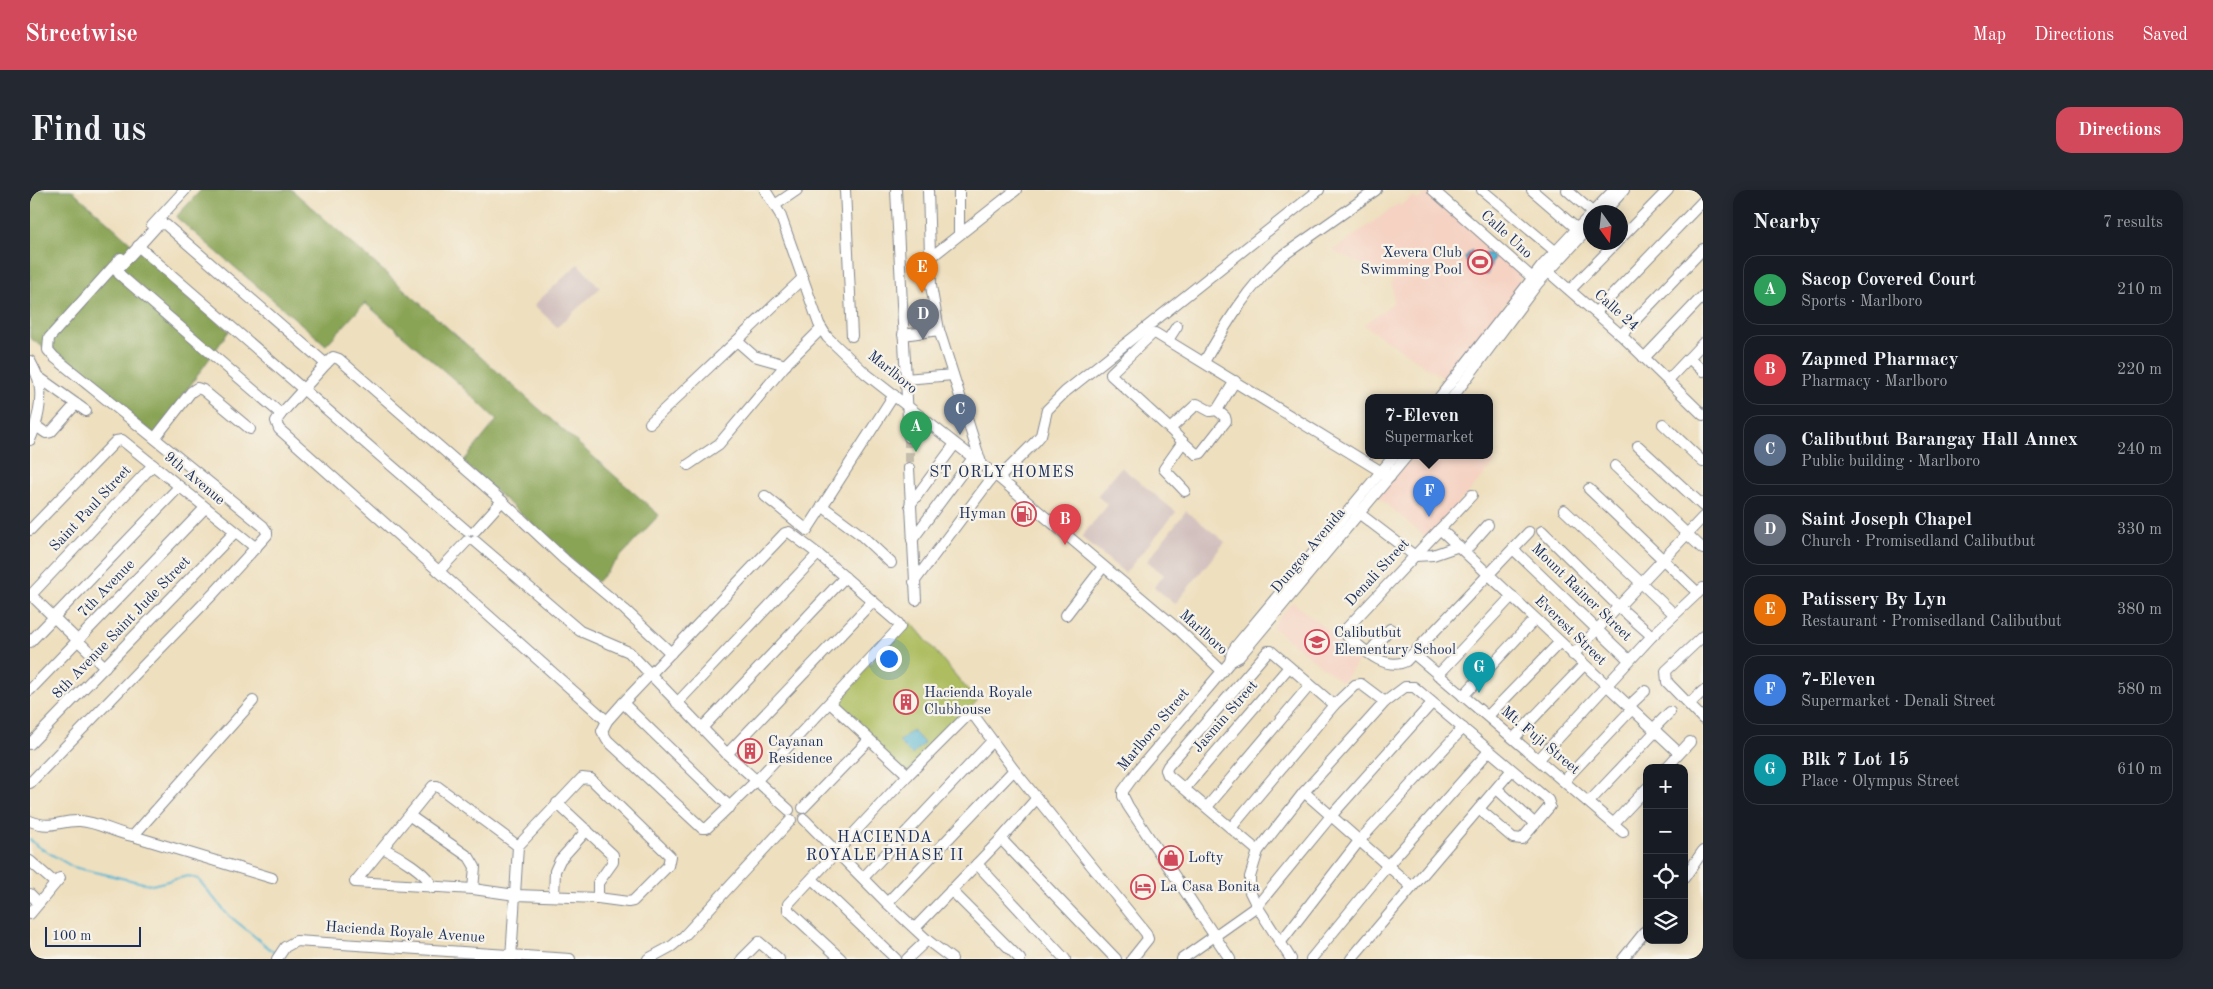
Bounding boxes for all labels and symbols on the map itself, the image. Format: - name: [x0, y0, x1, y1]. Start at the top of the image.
- north arrow: [1583, 205, 1628, 250]
- street label: Calle Uno: [1477, 208, 1535, 262]
- place label: Xevera Club Swimming Pool: [1360, 246, 1462, 278]
- sports icon: Xevera Club Swimming Pool: [1467, 249, 1493, 275]
- pin: E: [906, 252, 938, 293]
- street label: Calle 24: [1591, 287, 1641, 335]
- pin: D: [907, 299, 939, 340]
- street label: Marlboro: [864, 349, 920, 397]
- pin: C: [944, 394, 976, 435]
- pin: A: [900, 411, 932, 452]
- street label: 9th Avenue: [161, 449, 227, 509]
- street label: Saint Paul Street: [48, 463, 134, 555]
- district label: ST ORLY HOMES: [929, 465, 1075, 481]
- pin: F: [1413, 476, 1445, 517]
- fuel station icon: Hyman: [1011, 501, 1037, 527]
- pin: B: [1049, 504, 1081, 545]
- street label: Dungca Avenida: [1269, 505, 1349, 596]
- place label: Hyman: [959, 507, 1006, 522]
- street label: Denali Street: [1343, 536, 1413, 610]
- street label: Mount Rainer Street: [1528, 541, 1634, 645]
- street label: 8th Avenue Saint Jude Street: [50, 554, 194, 702]
- street label: 7th Avenue: [76, 557, 138, 621]
- street label: Everest Street: [1531, 593, 1609, 669]
- street label: Marlboro: [1176, 608, 1230, 658]
- place label: Calibutbut Elementary School: [1334, 626, 1456, 658]
- school or university icon: Calibutbut Elementary School: [1304, 629, 1330, 655]
- your location: [876, 646, 902, 672]
- pin: G: [1463, 652, 1495, 693]
- street label: Jasmin Street: [1191, 678, 1261, 756]
- place label: Hacienda Royale Clubhouse: [924, 686, 1032, 718]
- street label: Marlboro Street: [1115, 686, 1193, 774]
- building icon: Hacienda Royale Clubhouse: [893, 689, 919, 715]
- street label: Mt. Fuji Street: [1498, 704, 1582, 778]
- place label: Cayanan Residence: [768, 735, 833, 767]
- building icon: Cayanan Residence: [737, 738, 763, 764]
- district label: HACIENDA ROYALE PHASE II: [806, 830, 964, 864]
- shop icon: Lofty: [1158, 845, 1184, 871]
- place label: Lofty: [1188, 851, 1224, 866]
- hotel icon: La Casa Bonita: [1130, 874, 1156, 900]
- place label: La Casa Bonita: [1160, 880, 1260, 895]
- street label: Hacienda Royale Avenue: [325, 920, 485, 946]
- scale bar: [45, 924, 141, 947]

